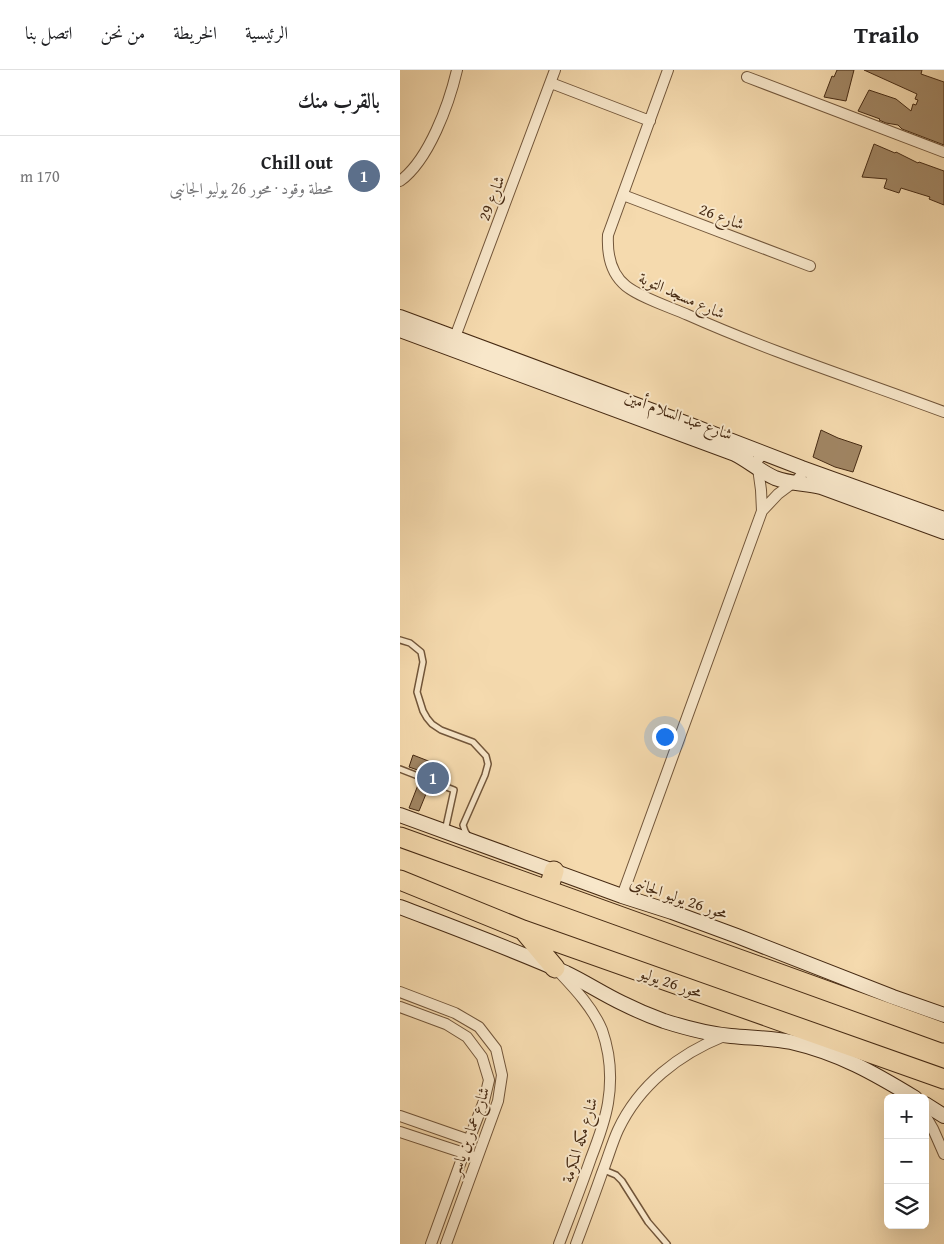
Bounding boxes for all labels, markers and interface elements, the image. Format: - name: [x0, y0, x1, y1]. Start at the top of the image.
- text: Trailo: [854, 17, 919, 52]
- text: اتصل بنا: [25, 19, 72, 46]
- text: من نحن: [100, 19, 145, 46]
- text: الخريطة: [173, 19, 217, 46]
- text: الرئيسية: [245, 19, 288, 46]
- text: بالقرب منك: [298, 85, 380, 116]
- text: Chill out: [261, 148, 333, 176]
- text: 170 m: [20, 164, 60, 188]
- text: 1: [360, 164, 368, 188]
- street label: شارع 29: [471, 172, 512, 225]
- text: محطة وقود · محور 26 يوليو الجانبى: [170, 176, 333, 200]
- street label: شارع 26: [695, 196, 748, 237]
- street label: شارع مسجد التوبة: [634, 265, 729, 327]
- street label: شارع عبد السلام أمين: [621, 384, 736, 448]
- your location: [652, 724, 678, 750]
- pin: 1: [417, 759, 449, 797]
- street label: محور 26 يوليو الجانبى: [627, 869, 731, 926]
- street label: محور 26 يوليو: [635, 959, 706, 1004]
- street label: شارع عمار بن ياسر: [442, 1083, 497, 1181]
- street label: شارع مكه المكرمة: [555, 1094, 605, 1186]
- map controls: [884, 1094, 929, 1229]
- button: +: [884, 1094, 929, 1139]
- button: −: [884, 1139, 929, 1184]
- button: layers: [884, 1184, 929, 1229]

